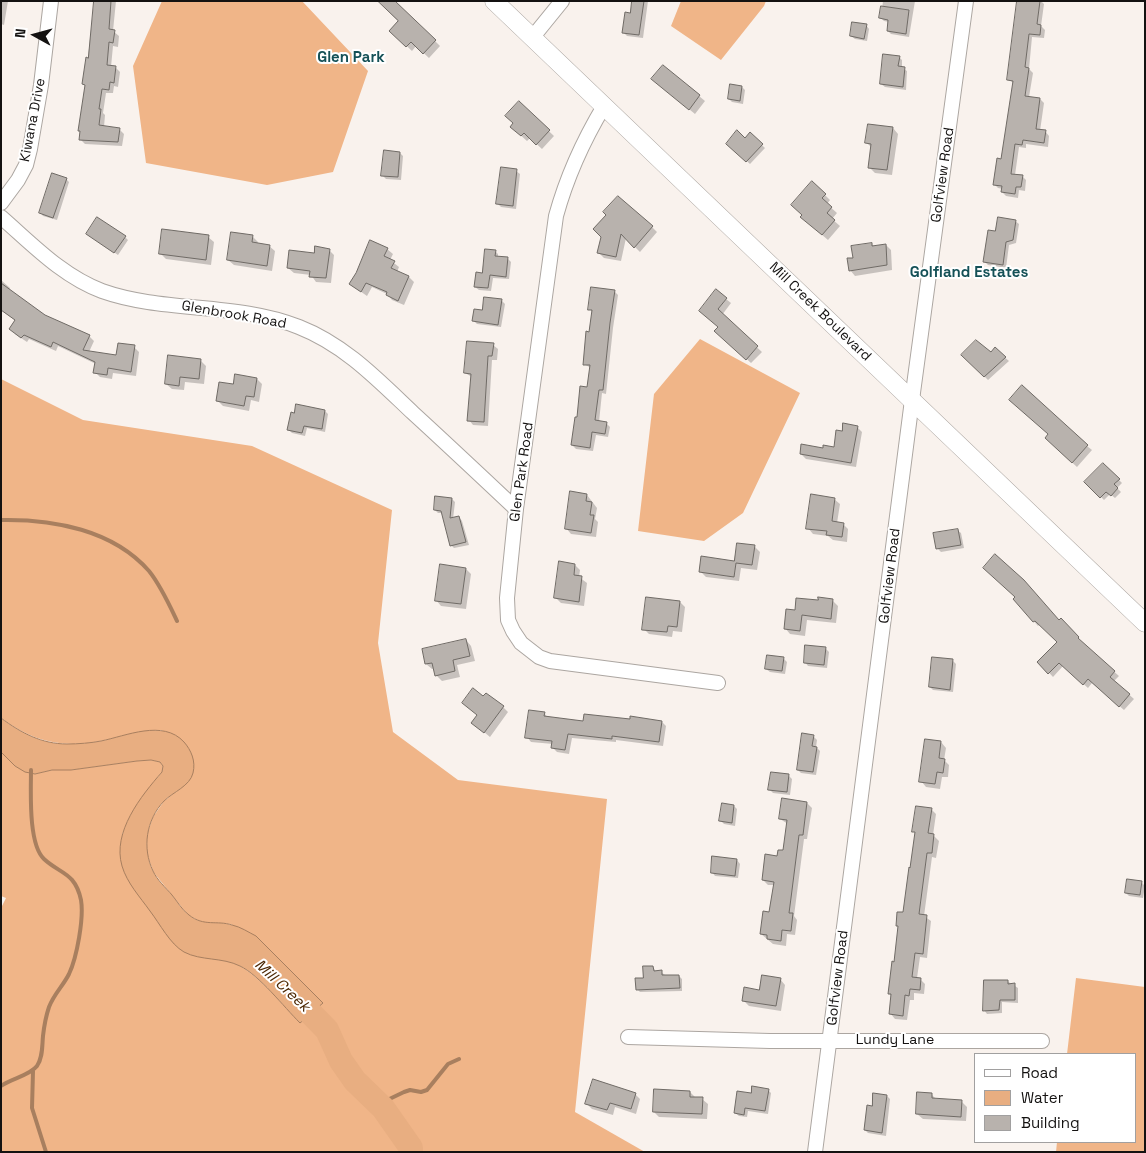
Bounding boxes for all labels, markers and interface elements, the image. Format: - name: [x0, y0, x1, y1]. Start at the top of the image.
- north arrow: [10, 10, 60, 60]
- text: N: [11, 27, 30, 39]
- district label: Glen Park: [317, 49, 385, 67]
- street label: Kiwana Drive: [17, 77, 49, 163]
- street label: Golfview Road: [928, 126, 958, 224]
- street label: Mill Creek Boulevard: [766, 259, 874, 365]
- district label: Golfland Estates: [910, 264, 1028, 282]
- street label: Glenbrook Road: [180, 297, 288, 333]
- street label: Glen Park Road: [507, 421, 537, 523]
- street label: Golfview Road: [876, 527, 904, 625]
- street label: Golfview Road: [824, 929, 852, 1027]
- water label: Mill Creek: [251, 956, 313, 1016]
- street label: Lundy Lane: [856, 1032, 934, 1048]
- legend: [974, 1053, 1136, 1143]
- text: Road: [1021, 1063, 1058, 1082]
- text: Water: [1021, 1088, 1063, 1107]
- text: Building: [1021, 1113, 1080, 1132]

